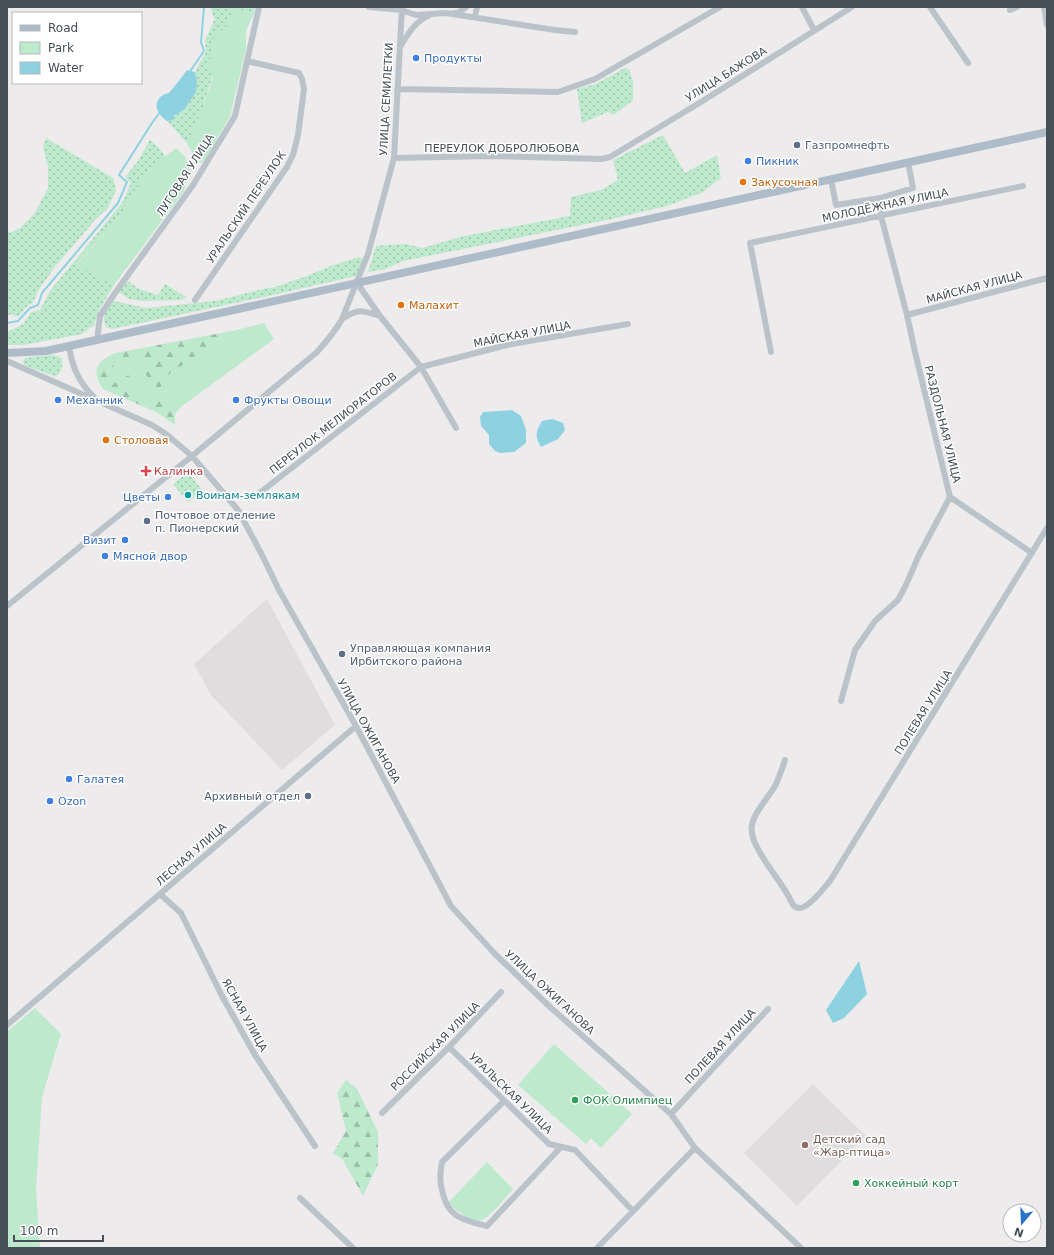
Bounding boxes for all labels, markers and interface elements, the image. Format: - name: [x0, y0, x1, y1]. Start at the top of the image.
- legend: [12, 12, 142, 84]
- text: Road: [48, 21, 78, 35]
- text: Park: [48, 41, 74, 55]
- street label: УЛИЦА СЕМИЛЕТКИ: [377, 42, 396, 156]
- street label: УЛИЦА БАЖОВА: [683, 44, 770, 105]
- place label: Продукты: [424, 52, 482, 65]
- marker: Продукты: [411, 53, 421, 63]
- text: Water: [48, 61, 84, 75]
- street label: ЛУГОВАЯ УЛИЦА: [154, 131, 217, 219]
- place label: Газпромнефть: [805, 139, 890, 152]
- marker: Газпромнефть: [792, 140, 802, 150]
- street label: ПЕРЕУЛОК ДОБРОЛЮБОВА: [424, 142, 580, 155]
- street label: УРАЛЬСКИЙ ПЕРЕУЛОК: [204, 149, 289, 266]
- place label: Пикник: [756, 155, 799, 168]
- marker: Пикник: [743, 156, 753, 166]
- place label: Закусочная: [751, 176, 818, 189]
- marker: Закусочная: [738, 177, 748, 187]
- street label: МОЛОДЁЖНАЯ УЛИЦА: [821, 186, 950, 225]
- street label: МАЙСКАЯ УЛИЦА: [925, 268, 1024, 307]
- place label: Малахит: [409, 299, 460, 312]
- marker: Малахит: [396, 300, 406, 310]
- street label: МАЙСКАЯ УЛИЦА: [472, 319, 572, 350]
- street label: РАЗДОЛЬНАЯ УЛИЦА: [922, 364, 964, 485]
- street label: ПЕРЕУЛОК МЕЛИОРАТОРОВ: [267, 370, 399, 477]
- place label: Механник: [66, 394, 124, 407]
- place label: Фрукты Овощи: [244, 394, 332, 407]
- marker: Механник: [53, 395, 63, 405]
- marker: Фрукты Овощи: [231, 395, 241, 405]
- place label: Столовая: [114, 434, 168, 447]
- marker: Столовая: [101, 435, 111, 445]
- place label: Калинка: [154, 465, 203, 478]
- marker: Калинка: [141, 466, 151, 476]
- place label: Воинам-землякам: [196, 489, 300, 502]
- marker: Воинам-землякам: [183, 490, 193, 500]
- place label: Цветы: [123, 491, 160, 504]
- marker: Цветы: [163, 492, 173, 502]
- place label: Почтовое отделение п. Пионерский: [155, 509, 276, 535]
- marker: Почтовое отделение п. Пионерский: [142, 516, 152, 526]
- place label: Визит: [83, 534, 118, 547]
- marker: Визит: [120, 535, 130, 545]
- place label: Мясной двор: [113, 550, 188, 563]
- marker: Мясной двор: [100, 551, 110, 561]
- place label: Управляющая компания Ирбитского района: [350, 642, 491, 668]
- marker: Управляющая компания Ирбитского района: [337, 649, 347, 659]
- street label: ПОЛЕВАЯ УЛИЦА: [892, 667, 955, 757]
- street label: УЛИЦА ОЖИГАНОВА: [334, 677, 403, 786]
- place label: Галатея: [77, 773, 124, 786]
- marker: Галатея: [64, 774, 74, 784]
- place label: Архивный отдел: [204, 790, 300, 803]
- marker: Архивный отдел: [303, 791, 313, 801]
- place label: Ozon: [58, 795, 86, 808]
- marker: Ozon: [45, 796, 55, 806]
- street label: ЛЕСНАЯ УЛИЦА: [153, 820, 230, 889]
- street label: УЛИЦА ОЖИГАНОВА: [502, 947, 597, 1038]
- street label: ЯСНАЯ УЛИЦА: [219, 976, 270, 1054]
- street label: РОССИЙСКАЯ УЛИЦА: [388, 999, 483, 1094]
- street label: ПОЛЕВАЯ УЛИЦА: [682, 1006, 759, 1086]
- street label: УРАЛЬСКАЯ УЛИЦА: [467, 1050, 555, 1137]
- place label: ФОК Олимпиец: [583, 1094, 672, 1107]
- marker: ФОК Олимпиец: [570, 1095, 580, 1105]
- place label: Детский сад «Жар-птица»: [813, 1133, 891, 1159]
- marker: Детский сад «Жар-птица»: [800, 1140, 810, 1150]
- place label: Хоккейный корт: [864, 1177, 959, 1190]
- marker: Хоккейный корт: [851, 1178, 861, 1188]
- north arrow: [1002, 1203, 1042, 1243]
- scale bar: [14, 1217, 103, 1243]
- text: 100 m: [20, 1224, 58, 1238]
- text: N: [1012, 1224, 1025, 1240]

